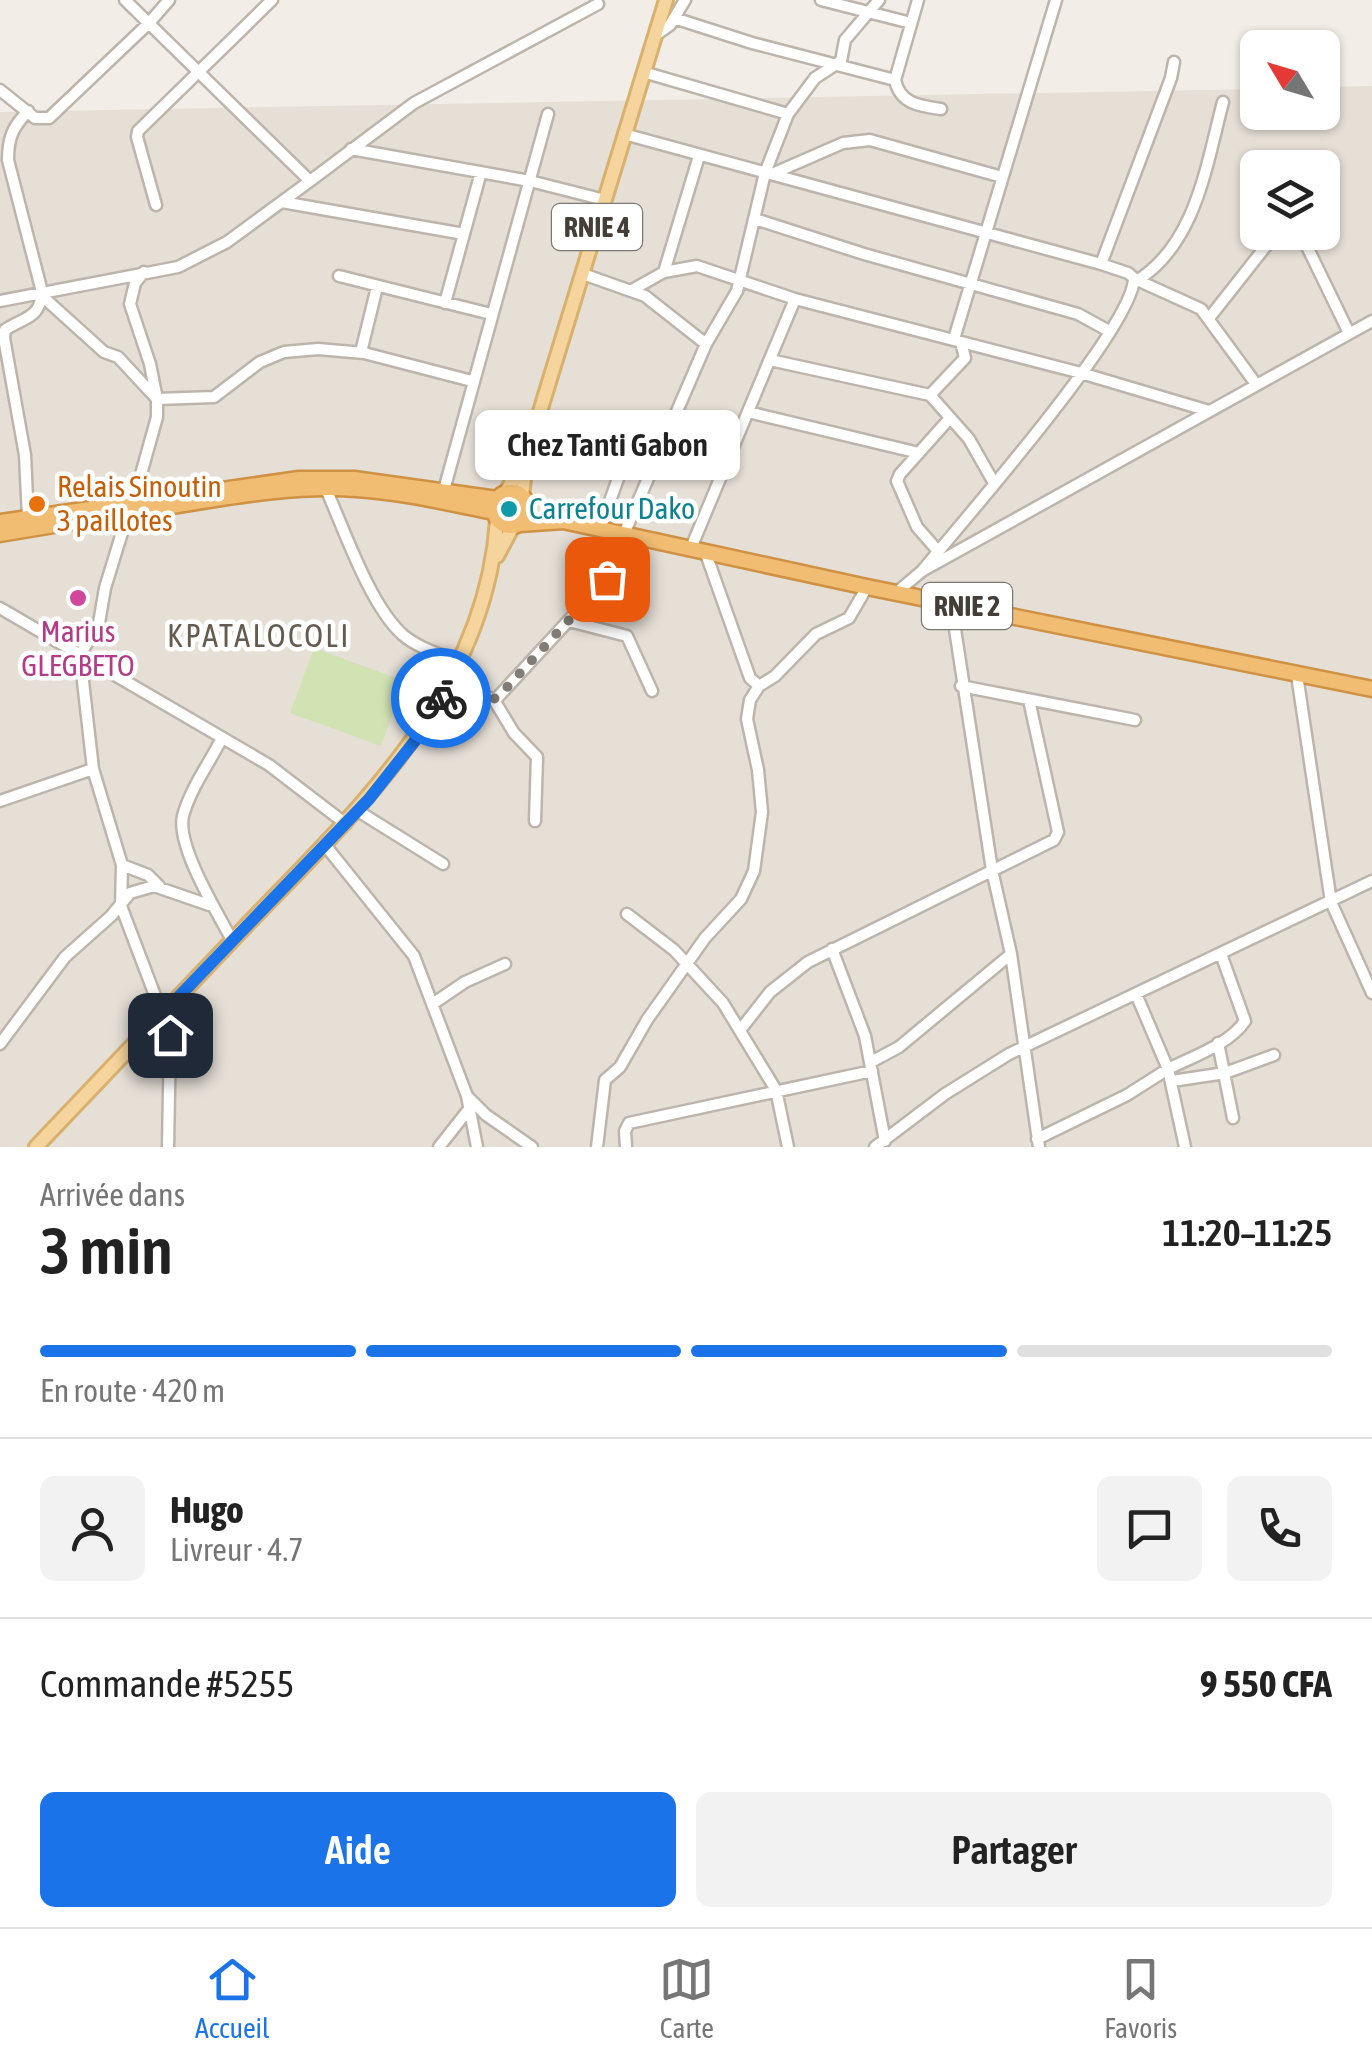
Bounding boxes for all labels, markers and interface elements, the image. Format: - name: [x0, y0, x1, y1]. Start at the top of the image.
- north arrow: [1240, 30, 1340, 130]
- map controls: [1240, 30, 1340, 250]
- button: layers: [1240, 150, 1340, 250]
- road number: RNIE 4: [552, 204, 642, 250]
- callout: Chez Tanti Gabon: [474, 409, 740, 479]
- text: Chez Tanti Gabon: [507, 426, 708, 463]
- place label: Relais Sinoutin 3 paillotes: [57, 469, 222, 537]
- place label: Carrefour Dako: [529, 491, 695, 525]
- marker: Relais Sinoutin 3 paillotes: [26, 493, 48, 515]
- marker: Carrefour Dako: [498, 498, 520, 520]
- pin: [565, 537, 650, 622]
- icon: bag: [580, 552, 635, 607]
- road number: RNIE 2: [922, 583, 1012, 629]
- marker: Marius GLEGBETO: [67, 587, 89, 609]
- place label: Marius GLEGBETO: [21, 614, 135, 682]
- district label: KPATALOCOLI: [167, 617, 351, 654]
- courier: [391, 648, 491, 748]
- icon: bike: [414, 671, 469, 726]
- pin: [128, 993, 213, 1078]
- icon: home: [143, 1008, 198, 1063]
- text: Arrivée dans: [40, 1176, 185, 1213]
- text: 11:20–11:25: [1162, 1211, 1332, 1254]
- text: 3 min: [40, 1213, 173, 1288]
- text: En route · 420 m: [40, 1372, 225, 1409]
- button: person: [40, 1476, 145, 1581]
- button: chat: [1097, 1476, 1202, 1581]
- button: phone: [1227, 1476, 1332, 1581]
- text: Hugo: [170, 1488, 244, 1531]
- text: Livreur · 4.7: [170, 1531, 303, 1568]
- text: Commande #5255: [40, 1662, 294, 1705]
- text: 9 550 CFA: [1200, 1662, 1332, 1705]
- button: Aide: [40, 1792, 676, 1907]
- button: Partager: [696, 1792, 1332, 1907]
- tab: Accueil: [195, 1952, 269, 2044]
- tab: Carte: [659, 1952, 714, 2044]
- tab: Favoris: [1104, 1952, 1177, 2044]

